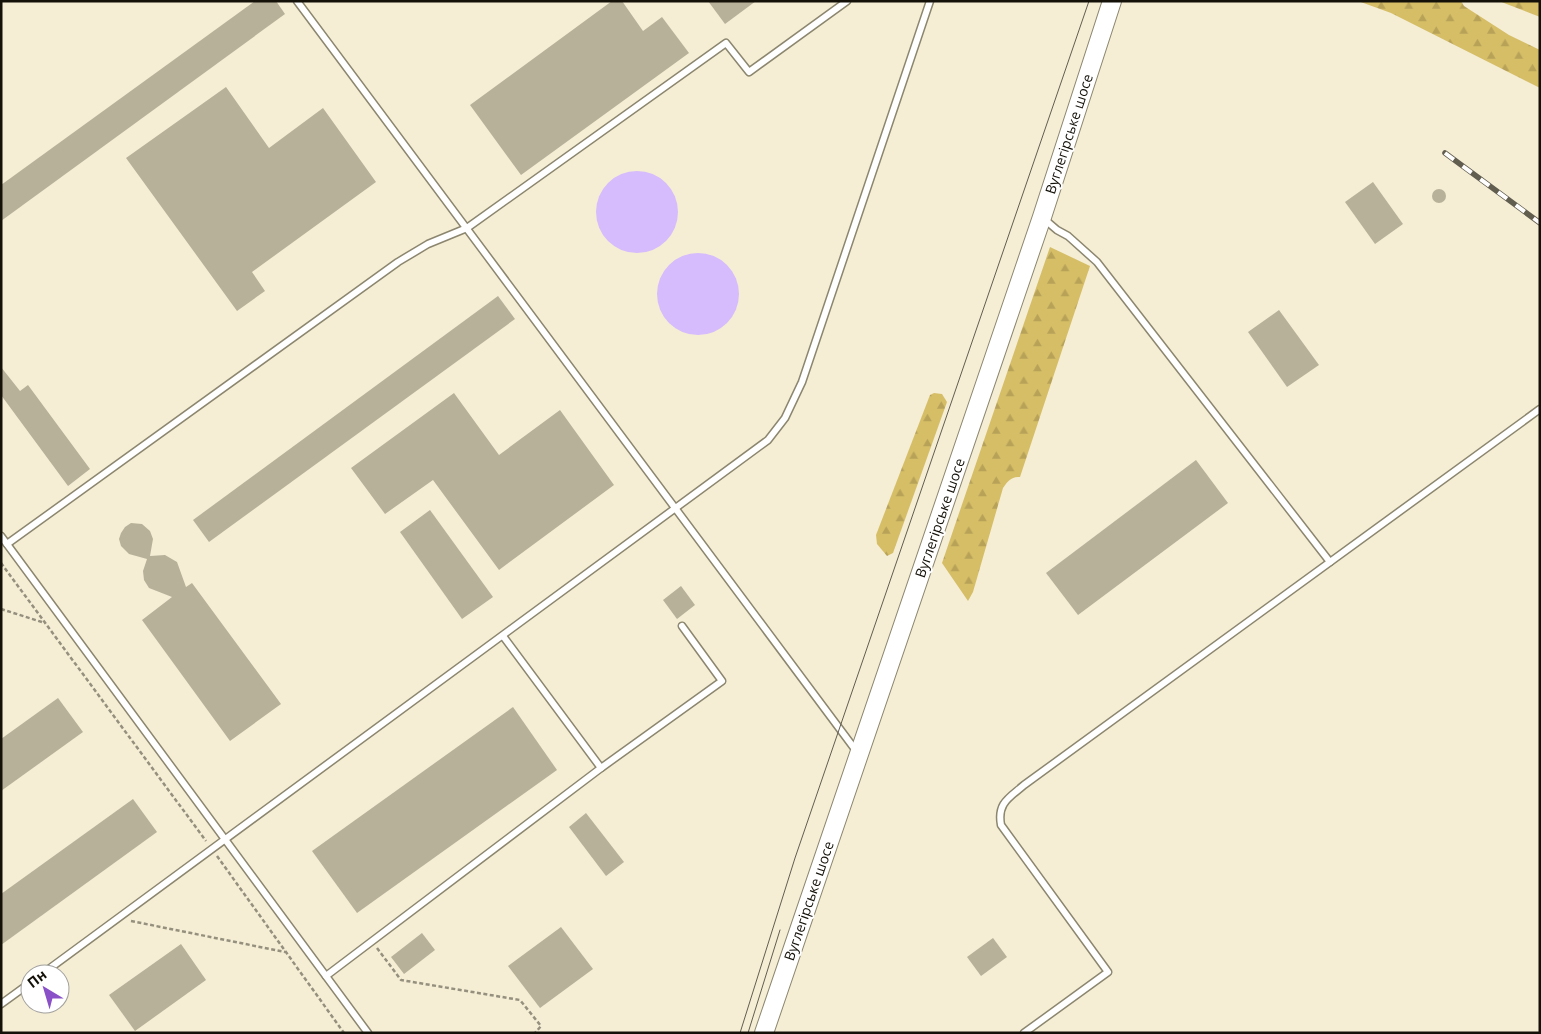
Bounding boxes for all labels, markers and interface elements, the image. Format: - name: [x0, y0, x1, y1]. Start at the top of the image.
- street label: Вуглегірське шосе: [1040, 71, 1097, 196]
- street label: Вуглегірське шосе: [910, 455, 969, 580]
- street label: Вуглегірське шосе: [779, 838, 838, 963]
- north arrow: [20, 964, 70, 1014]
- text: Пн: [23, 965, 50, 992]

